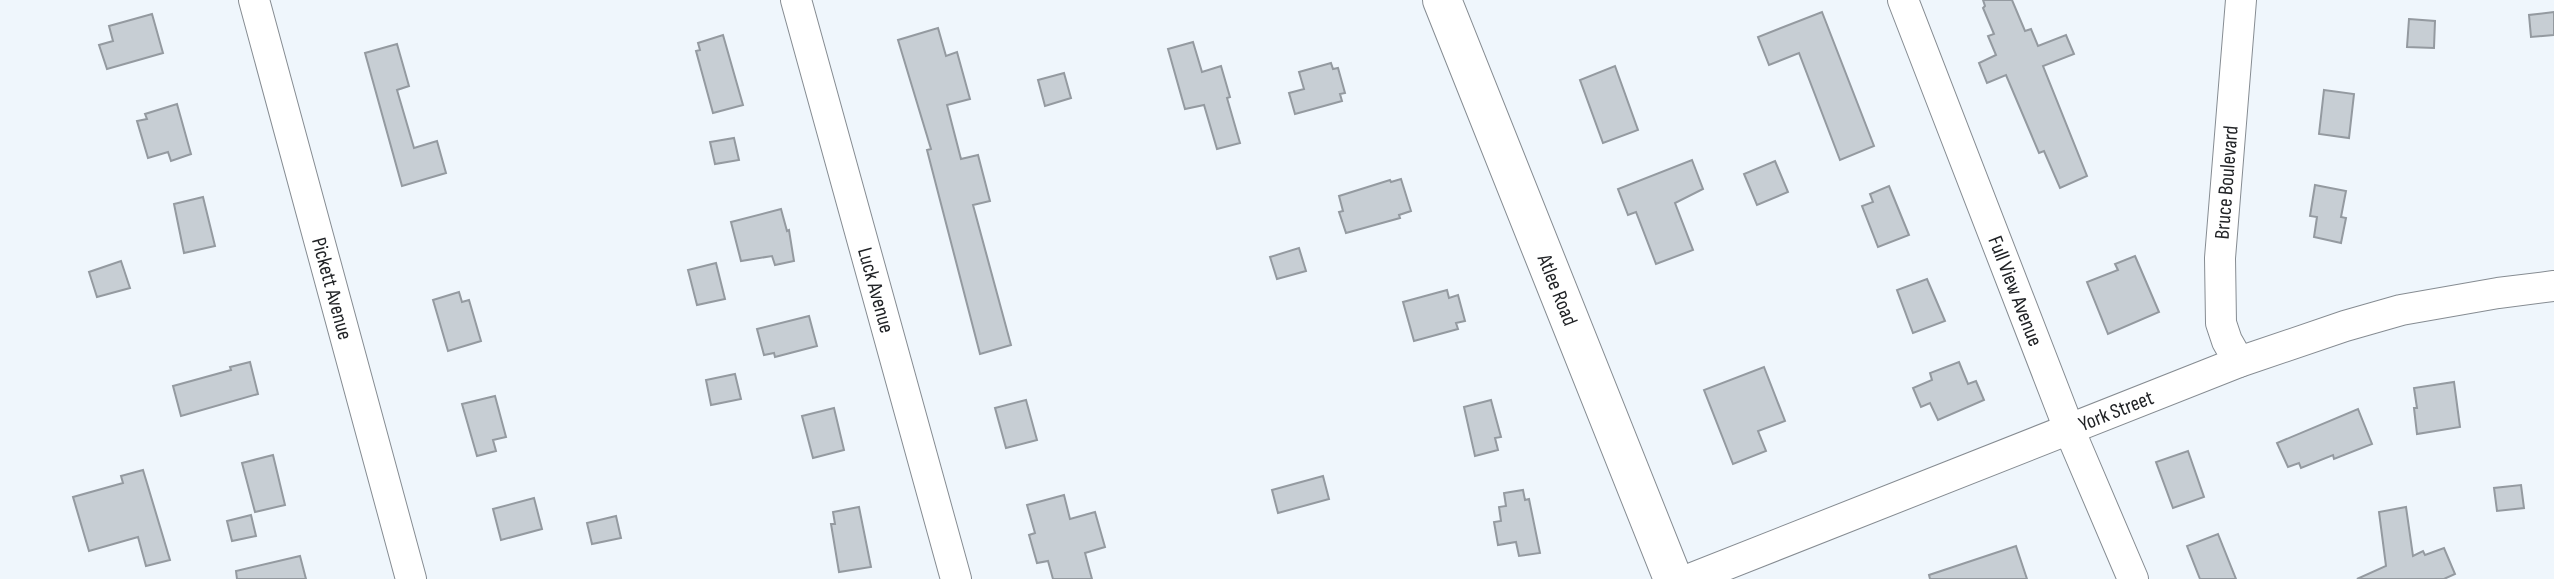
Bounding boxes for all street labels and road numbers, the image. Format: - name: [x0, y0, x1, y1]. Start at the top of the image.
- street label: Bruce Boulevard: [2210, 125, 2244, 240]
- street label: Full View Avenue: [1983, 232, 2048, 350]
- street label: Pickett Avenue: [306, 235, 358, 343]
- street label: Luck Avenue: [852, 245, 899, 336]
- street label: Atlee Road: [1531, 250, 1583, 329]
- street label: York Street: [2075, 385, 2157, 437]

